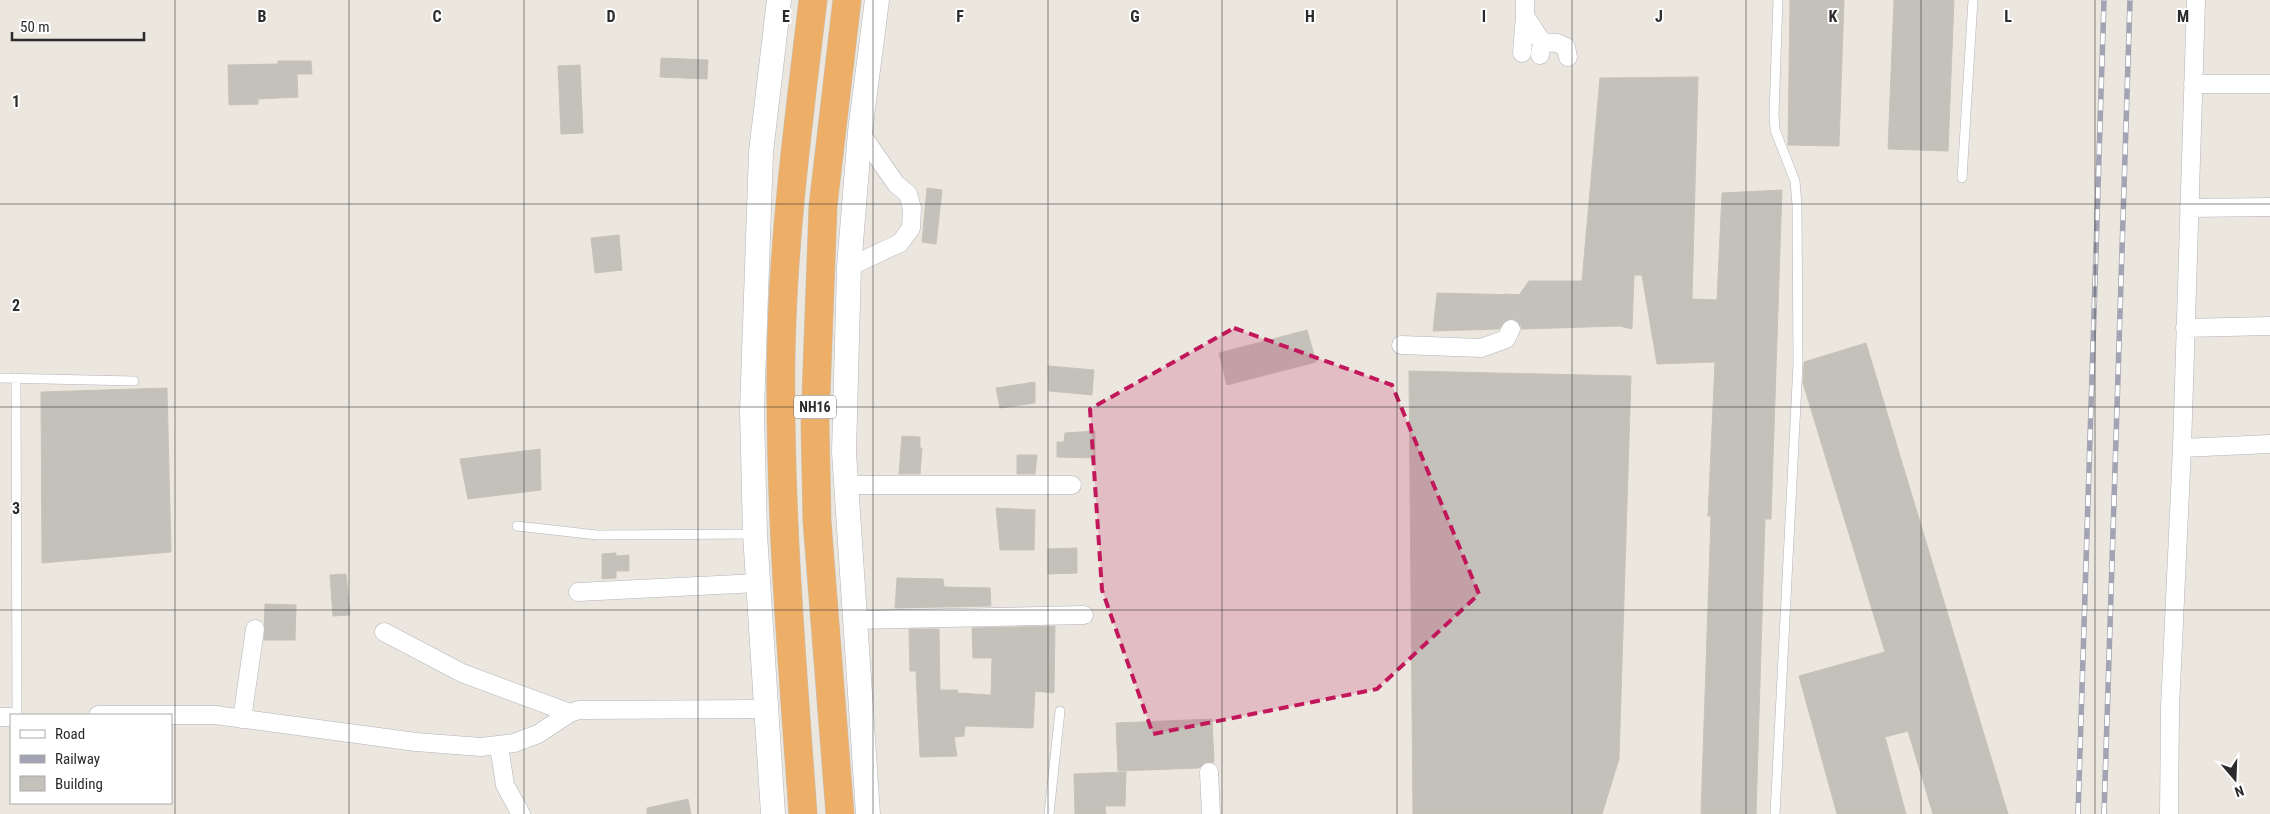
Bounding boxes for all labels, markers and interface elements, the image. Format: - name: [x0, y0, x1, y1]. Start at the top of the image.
- text: B: [258, 7, 267, 26]
- text: C: [432, 7, 442, 26]
- text: D: [606, 7, 616, 26]
- text: E: [782, 7, 790, 26]
- text: F: [956, 7, 964, 26]
- text: G: [1130, 7, 1140, 26]
- text: H: [1305, 7, 1315, 26]
- text: I: [1482, 7, 1486, 26]
- text: J: [1655, 7, 1663, 26]
- text: K: [1829, 7, 1838, 26]
- text: L: [2004, 7, 2012, 26]
- text: M: [2177, 7, 2189, 26]
- scale bar: [12, 10, 145, 42]
- text: 50 m: [20, 18, 50, 36]
- text: 1: [12, 92, 20, 111]
- text: 2: [12, 296, 20, 315]
- road number: NH16: [794, 396, 836, 418]
- text: 3: [12, 499, 20, 518]
- legend: [10, 714, 172, 804]
- text: Road: [55, 725, 85, 743]
- text: Railway: [55, 750, 100, 768]
- north arrow: [2210, 754, 2260, 804]
- text: Building: [55, 775, 103, 793]
- text: N: [2233, 782, 2246, 800]

